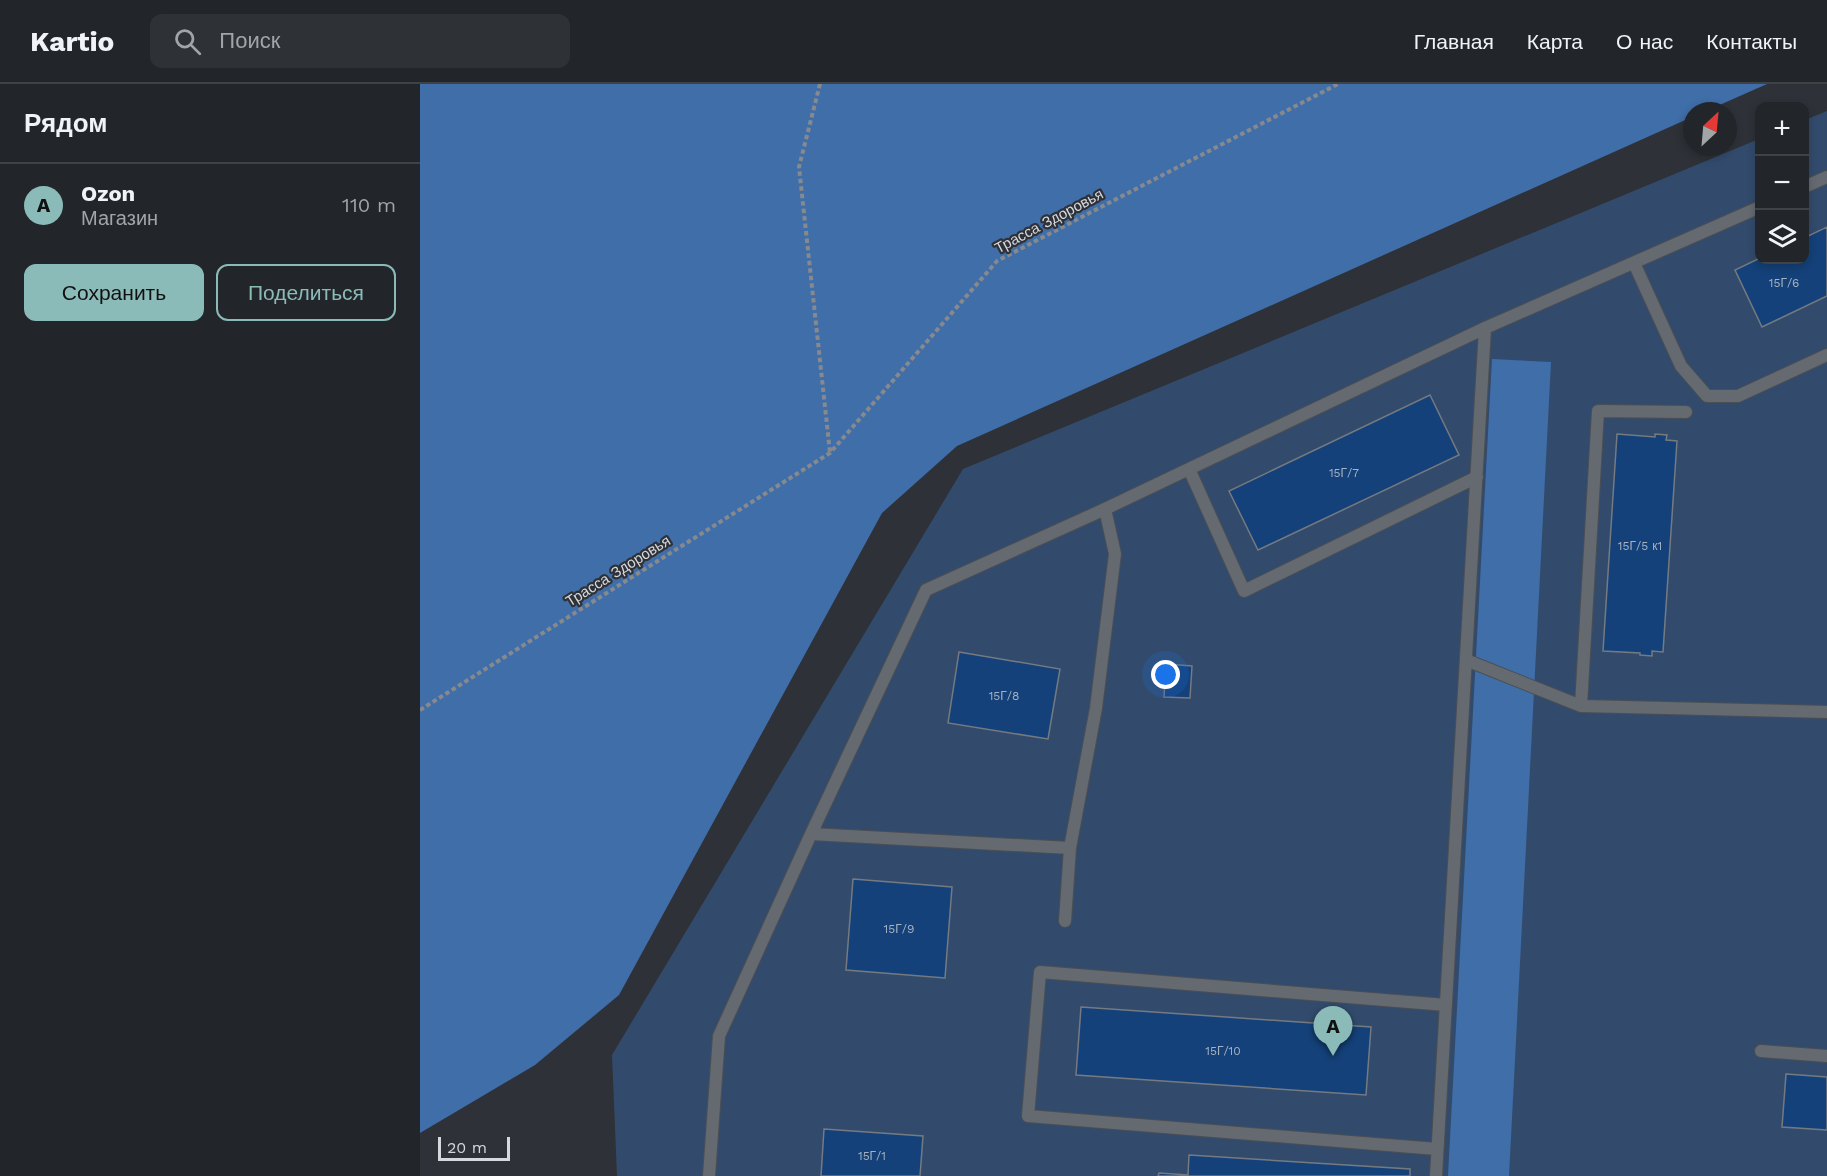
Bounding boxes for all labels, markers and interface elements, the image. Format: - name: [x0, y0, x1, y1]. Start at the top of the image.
- search box: [150, 14, 570, 68]
- text: Kartio: [30, 25, 114, 58]
- icon: search: [171, 25, 204, 58]
- text: Поиск: [219, 28, 280, 53]
- text: Главная: [1414, 29, 1494, 54]
- text: Карта: [1527, 29, 1583, 54]
- text: О нас: [1616, 29, 1673, 54]
- text: Контакты: [1706, 29, 1797, 54]
- north arrow: [1683, 102, 1737, 156]
- map controls: [1755, 102, 1809, 264]
- button: +: [1755, 102, 1809, 156]
- text: Рядом: [24, 108, 107, 138]
- button: −: [1755, 156, 1809, 210]
- text: Ozon: [81, 181, 135, 206]
- street label: Трасса Здоровья: [992, 185, 1106, 257]
- text: A: [37, 193, 50, 217]
- text: 110 m: [342, 193, 396, 217]
- text: Магазин: [81, 206, 158, 230]
- button: layers: [1755, 210, 1809, 264]
- button: Сохранить: [24, 264, 204, 321]
- button: Поделиться: [216, 264, 396, 321]
- house number: 15Г/6: [1769, 276, 1799, 290]
- house number: 15Г/7: [1329, 466, 1359, 480]
- street label: Трасса Здоровья: [562, 532, 674, 610]
- house number: 15Г/5 к1: [1618, 539, 1662, 553]
- your location: [1151, 660, 1180, 689]
- house number: 15Г/8: [989, 689, 1019, 703]
- house number: 15Г/9: [884, 922, 914, 936]
- pin: A: [1314, 1006, 1352, 1056]
- house number: 15Г/10: [1205, 1044, 1241, 1058]
- scale bar: [438, 1134, 510, 1162]
- text: 20 m: [447, 1138, 487, 1157]
- house number: 15Г/1: [858, 1149, 886, 1163]

